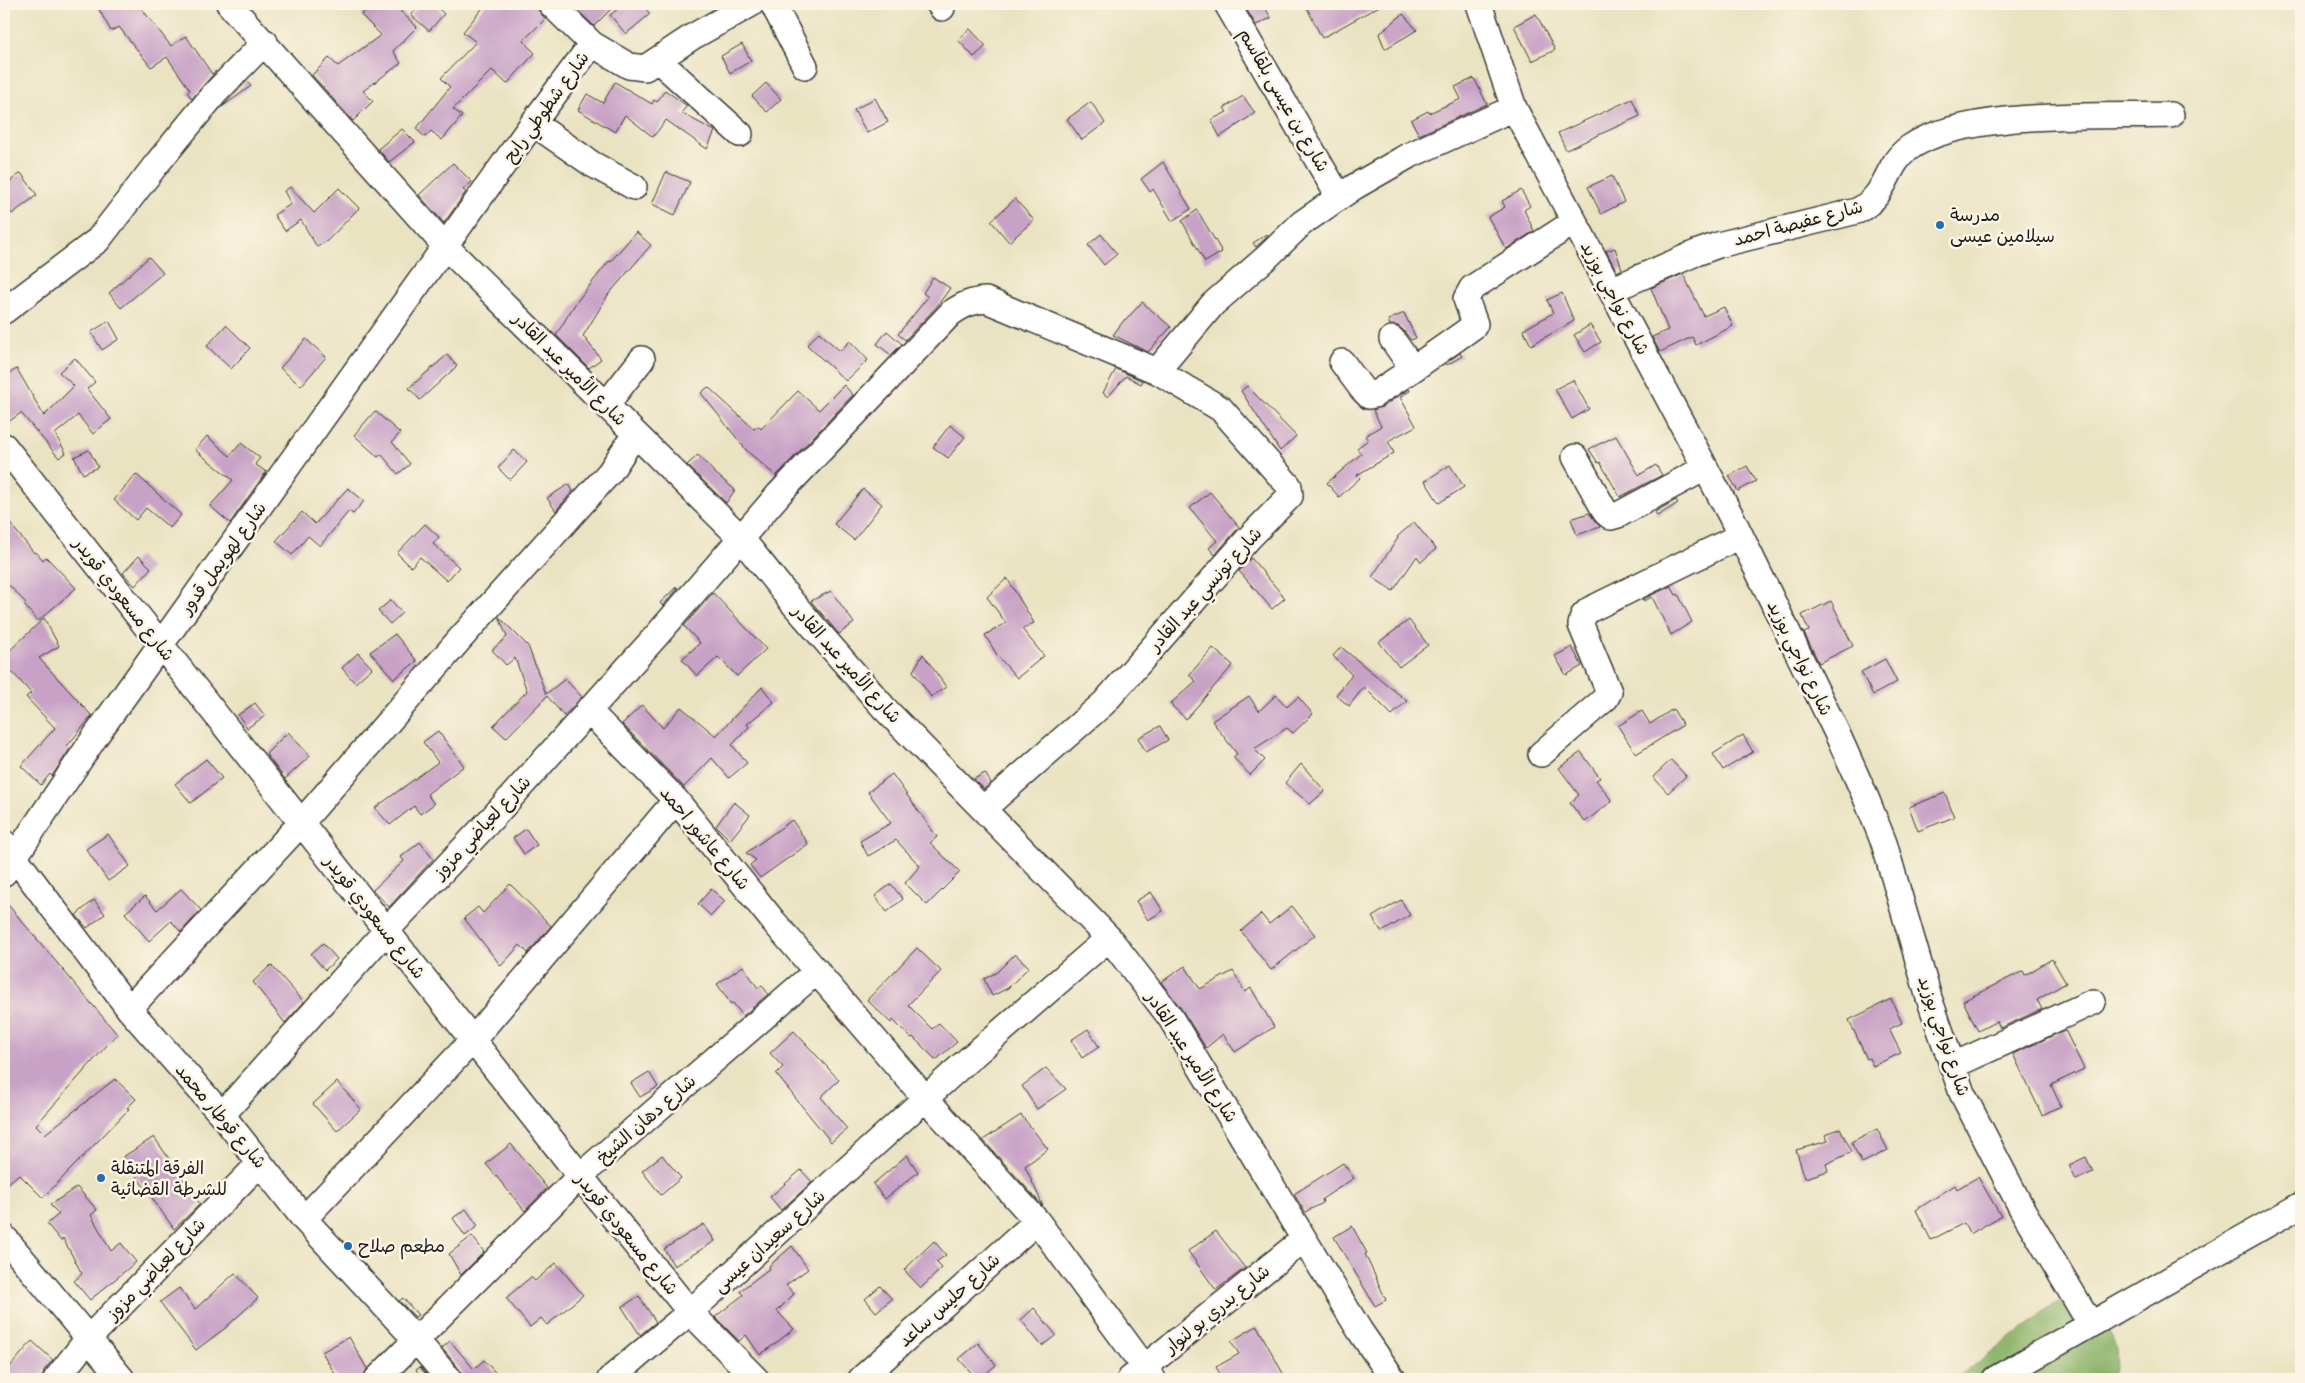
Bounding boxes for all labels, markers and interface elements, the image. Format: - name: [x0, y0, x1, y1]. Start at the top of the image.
- street label: شارع بن عيسى بلقاسم: [1230, 25, 1333, 178]
- street label: شارع شطوطي رابح: [499, 48, 598, 170]
- street label: شارع عفيصة احمد: [1731, 196, 1866, 255]
- place label: مدرسة سيلامين عيسى: [1950, 205, 2055, 251]
- marker: مدرسة سيلامين عيسى: [1934, 219, 1946, 231]
- street label: شارع نواجي بوزيد: [1571, 238, 1653, 361]
- street label: شارع الأمير عبد القادر: [504, 305, 632, 433]
- street label: شارع لهويمل قدور: [175, 498, 274, 622]
- street label: شارع تونسي عبد القادر: [1143, 523, 1270, 660]
- street label: شارع مسعودي قويدر: [64, 532, 178, 668]
- street label: شارع نواجي بوزيد: [1758, 597, 1837, 721]
- street label: شارع الأمير عبد القادر: [784, 598, 907, 730]
- street label: شارع لعياضي مزوز: [428, 772, 539, 888]
- street label: شارع عاشور احمد: [652, 782, 754, 897]
- street label: شارع مسعودي قويدر: [315, 850, 429, 986]
- street label: شارع نواجي بوزيد: [1908, 973, 1974, 1101]
- street label: شارع الأمير عبد القادر: [1137, 985, 1243, 1129]
- street label: شارع قوطار محمد: [168, 1060, 271, 1176]
- street label: شارع دهان الشيخ: [592, 1071, 703, 1171]
- place label: الفرقة المتنقلة للشرطة القضائية: [111, 1158, 227, 1204]
- street label: شارع مسعودي قويدر: [567, 1167, 682, 1302]
- marker: الفرقة المتنقلة للشرطة القضائية: [95, 1172, 107, 1184]
- street label: شارع سعيدان عيسى: [709, 1186, 832, 1300]
- street label: شارع لعياضي مزوز: [101, 1214, 214, 1329]
- place label: مطعم صلاح: [358, 1236, 445, 1261]
- marker: مطعم صلاح: [342, 1240, 354, 1252]
- street label: شارع حليس ساعد: [894, 1249, 1007, 1354]
- street label: شارع بدري بو لنوار: [1159, 1261, 1277, 1363]

